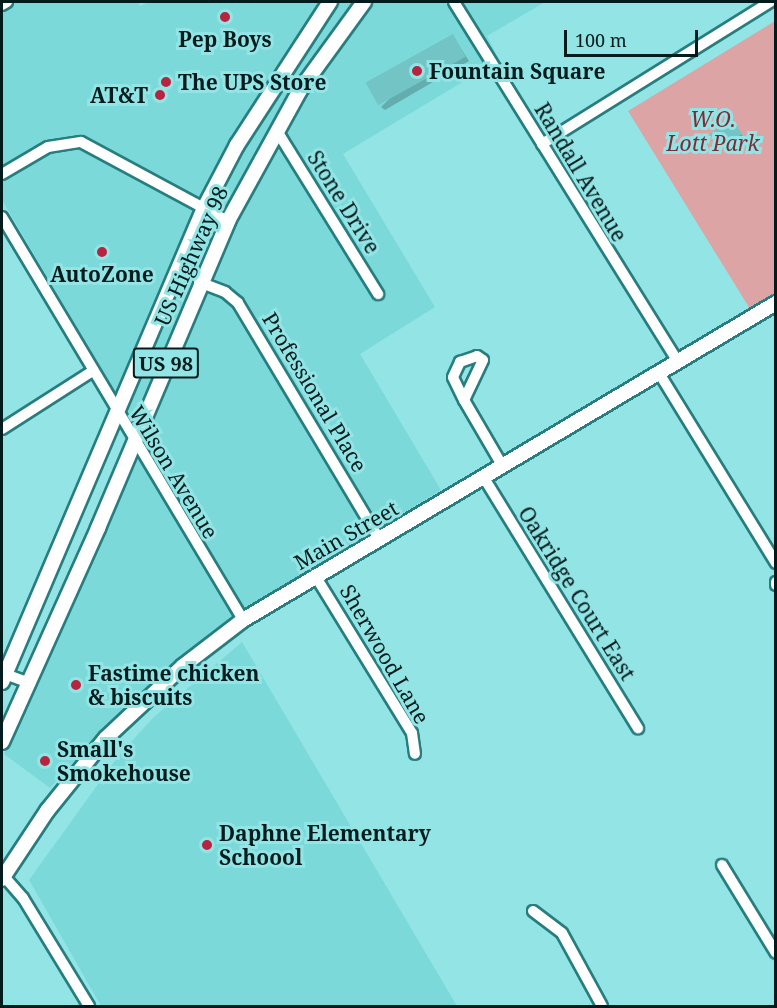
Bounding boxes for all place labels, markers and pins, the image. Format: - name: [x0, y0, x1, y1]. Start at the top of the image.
- marker: Pep Boys: [218, 10, 232, 24]
- place label: Pep Boys: [178, 26, 272, 52]
- place label: Fountain Square: [429, 58, 605, 84]
- marker: Fountain Square: [410, 64, 424, 78]
- place label: The UPS Store: [178, 69, 326, 95]
- marker: The UPS Store: [159, 75, 173, 89]
- place label: AT&T: [90, 82, 148, 108]
- marker: AT&T: [153, 88, 167, 102]
- marker: AutoZone: [95, 245, 109, 259]
- place label: AutoZone: [50, 261, 154, 287]
- place label: Fastime chicken & biscuits: [88, 660, 259, 710]
- marker: Fastime chicken & biscuits: [69, 678, 83, 692]
- place label: Small's Smokehouse: [57, 736, 191, 786]
- marker: Small's Smokehouse: [38, 754, 52, 768]
- place label: Daphne Elementary Schoool: [219, 820, 431, 870]
- marker: Daphne Elementary Schoool: [200, 838, 214, 852]

